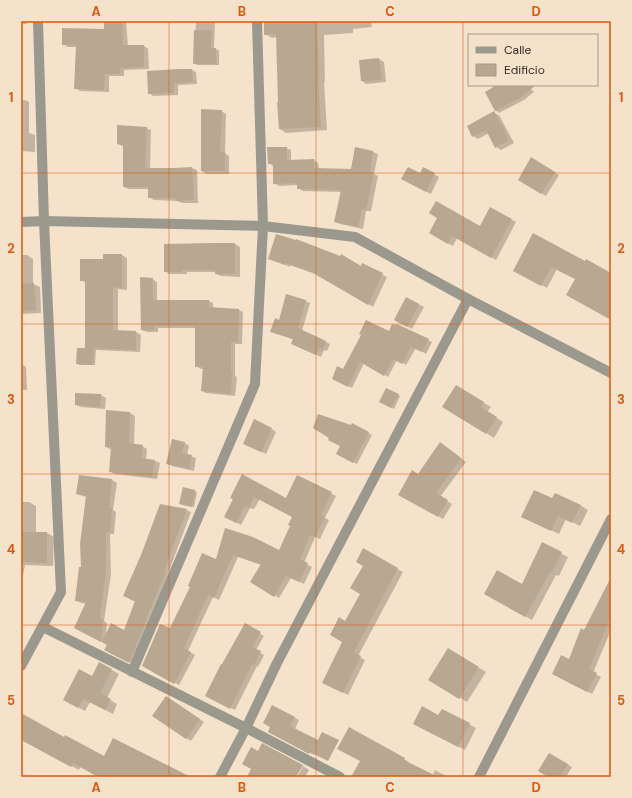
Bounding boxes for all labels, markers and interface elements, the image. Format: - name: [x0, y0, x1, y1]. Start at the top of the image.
- text: A: [91, 3, 101, 20]
- text: B: [238, 3, 246, 20]
- text: C: [385, 3, 395, 20]
- text: D: [531, 3, 541, 20]
- legend: [468, 34, 598, 86]
- text: Calle: [504, 42, 531, 58]
- text: Edificio: [504, 62, 545, 78]
- text: 1: [9, 89, 13, 106]
- text: 1: [619, 89, 623, 106]
- text: 2: [7, 240, 15, 257]
- text: 2: [617, 240, 625, 257]
- text: 3: [7, 391, 15, 408]
- text: 3: [617, 391, 625, 408]
- text: 4: [7, 541, 15, 558]
- text: 4: [617, 541, 625, 558]
- text: 5: [7, 692, 15, 709]
- text: 5: [617, 692, 625, 709]
- text: A: [91, 779, 101, 796]
- text: B: [238, 779, 246, 796]
- text: C: [385, 779, 395, 796]
- text: D: [531, 779, 541, 796]

